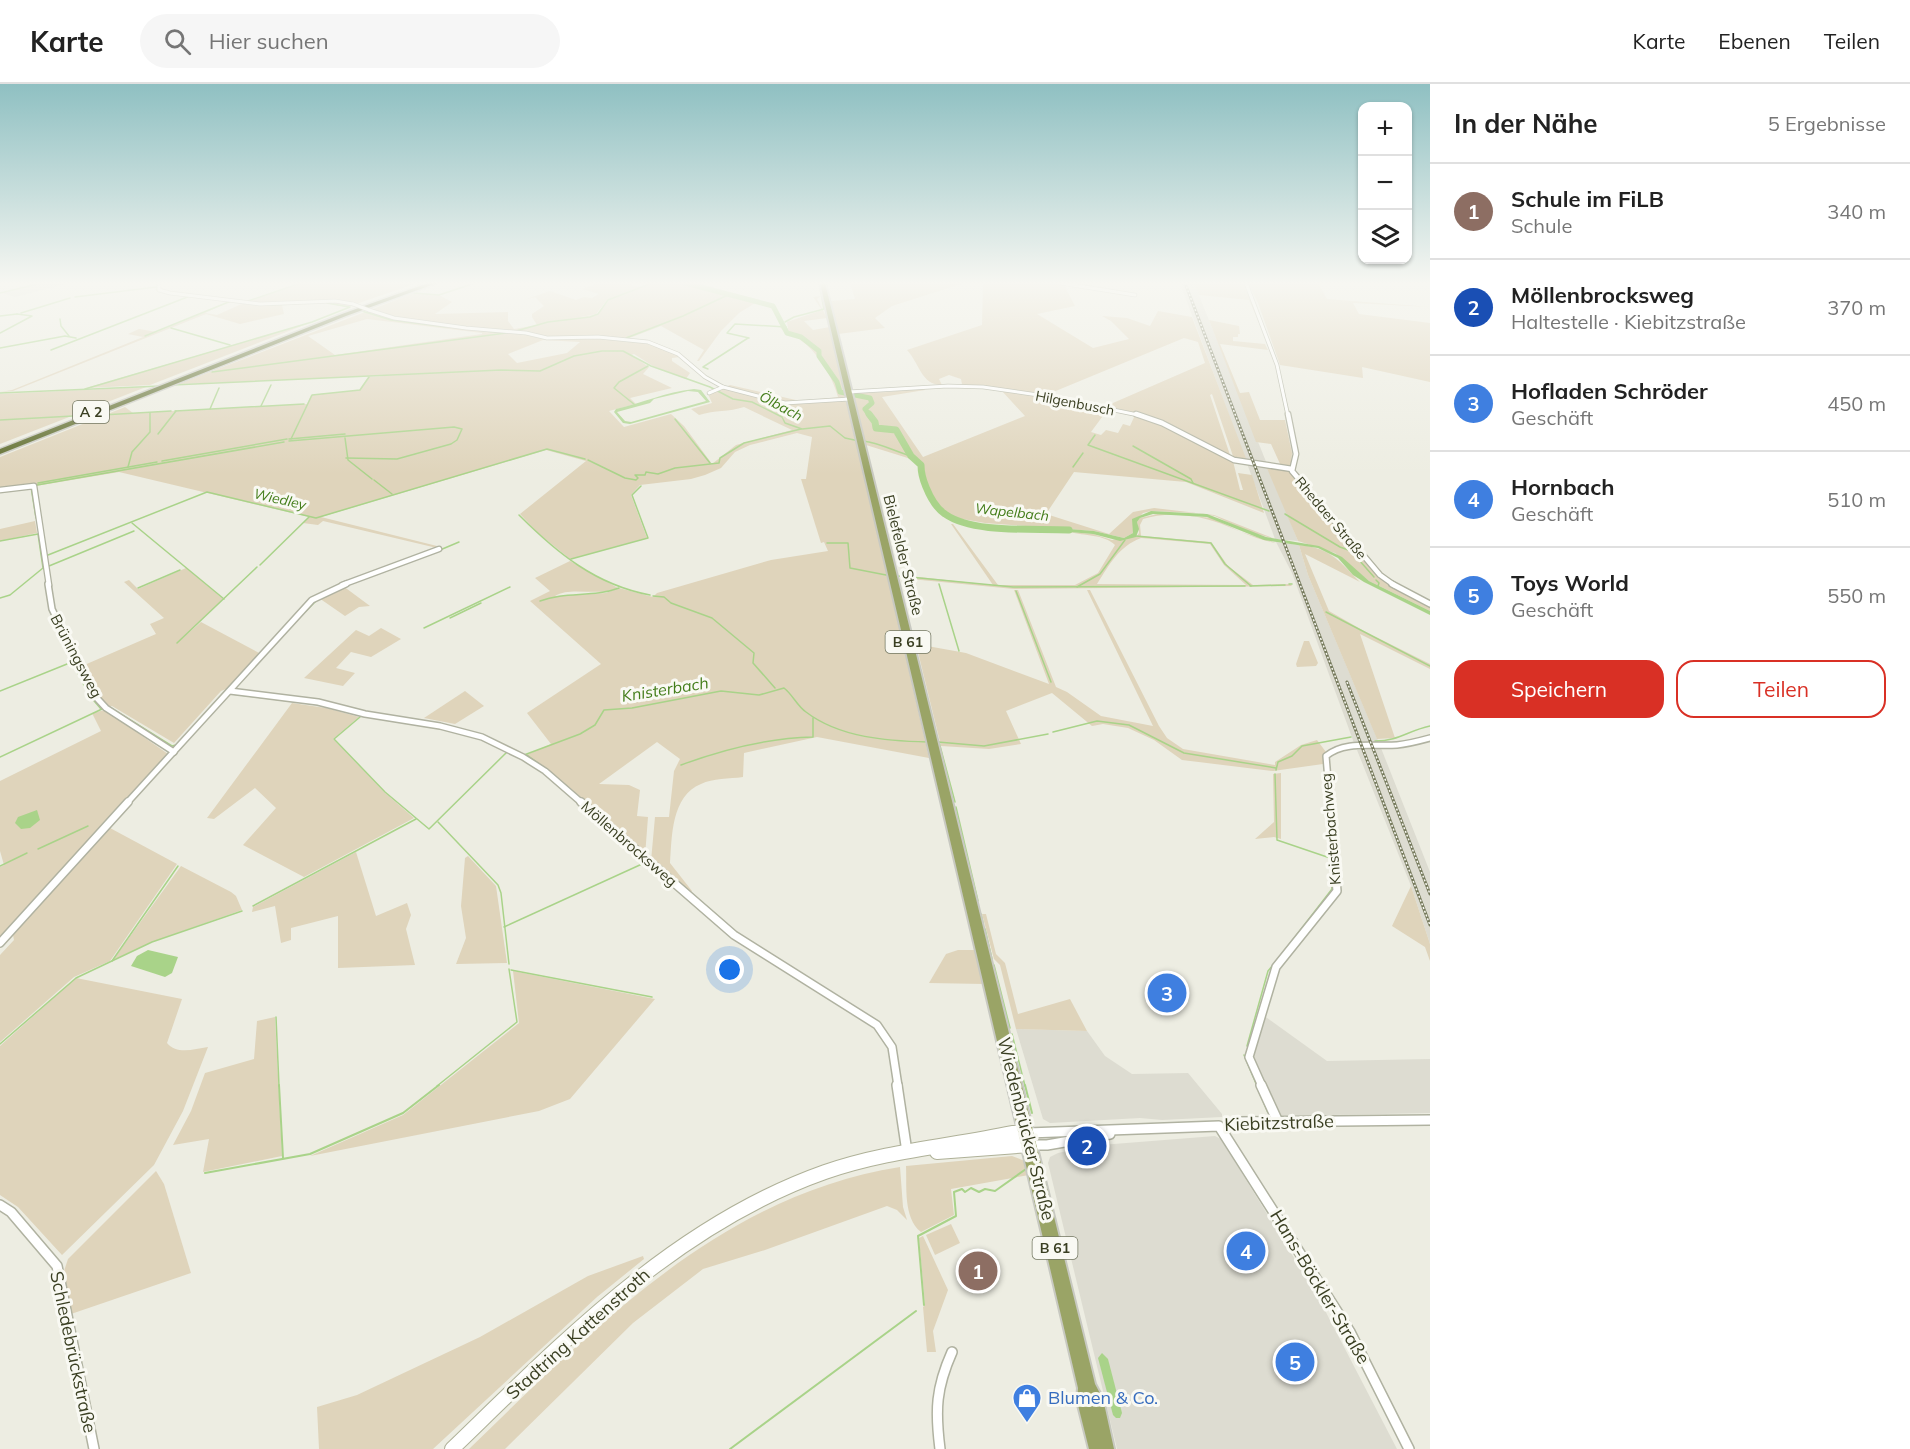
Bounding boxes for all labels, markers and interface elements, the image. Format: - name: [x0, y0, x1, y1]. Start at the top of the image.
- search box: [140, 14, 560, 68]
- text: Karte: [30, 24, 104, 59]
- icon: search: [161, 25, 194, 58]
- text: Hier suchen: [209, 27, 329, 55]
- text: Karte: [1633, 28, 1685, 54]
- text: Ebenen: [1718, 28, 1791, 54]
- text: Teilen: [1824, 28, 1880, 54]
- map controls: [1358, 102, 1412, 264]
- button: +: [1358, 102, 1412, 156]
- text: In der Nähe: [1454, 107, 1598, 140]
- text: 5 Ergebnisse: [1768, 111, 1886, 136]
- button: −: [1358, 156, 1412, 210]
- text: Schule im FiLB: [1511, 185, 1664, 213]
- text: 1: [1468, 199, 1480, 224]
- text: 340 m: [1827, 199, 1886, 224]
- button: layers: [1358, 210, 1412, 264]
- text: Schule: [1511, 213, 1572, 238]
- text: Möllenbrocksweg: [1511, 281, 1694, 309]
- text: 2: [1468, 295, 1480, 320]
- text: 370 m: [1827, 295, 1886, 320]
- text: Haltestelle · Kiebitzstraße: [1511, 309, 1746, 334]
- text: Hofladen Schröder: [1511, 377, 1708, 405]
- water label: Ölbach: [756, 387, 806, 425]
- street label: Hilgenbusch: [1034, 387, 1116, 419]
- text: 3: [1468, 391, 1480, 416]
- text: 450 m: [1827, 391, 1886, 416]
- road number: A 2: [73, 401, 109, 423]
- text: Geschäft: [1511, 405, 1593, 430]
- street label: Rhedaer Straße: [1291, 473, 1371, 563]
- text: Hornbach: [1511, 473, 1615, 501]
- water label: Wiedley: [252, 484, 308, 514]
- text: 4: [1468, 487, 1480, 512]
- text: 510 m: [1827, 487, 1886, 512]
- street label: Bielefelder Straße: [879, 493, 928, 617]
- water label: Wapelbach: [974, 499, 1050, 525]
- text: Geschäft: [1511, 501, 1593, 526]
- text: Toys World: [1511, 569, 1629, 597]
- text: 5: [1468, 583, 1480, 608]
- text: 550 m: [1827, 583, 1886, 608]
- text: Geschäft: [1511, 597, 1593, 622]
- street label: Brüningsweg: [46, 611, 106, 701]
- road number: B 61: [886, 631, 930, 653]
- button: Speichern: [1454, 660, 1664, 718]
- button: Teilen: [1676, 660, 1886, 718]
- water label: Knisterbach: [620, 672, 710, 706]
- street label: Knisterbachweg: [1316, 772, 1345, 886]
- street label: Möllenbrocksweg: [577, 797, 681, 890]
- your location: [715, 955, 744, 984]
- pin: 3: [1148, 970, 1186, 1016]
- street label: Wiedenbrücker Straße: [993, 1035, 1060, 1223]
- street label: Kiebitzstraße: [1224, 1109, 1334, 1136]
- pin: 2: [1068, 1124, 1106, 1168]
- street label: Hans-Böckler-Straße: [1265, 1205, 1376, 1368]
- pin: 4: [1226, 1228, 1266, 1274]
- road number: B 61: [1032, 1237, 1078, 1259]
- pin: 1: [958, 1248, 998, 1294]
- street label: Stadtring Kattenstroth: [501, 1263, 654, 1404]
- street label: Schledebrückstraße: [45, 1269, 102, 1435]
- pin: 5: [1276, 1340, 1314, 1384]
- shop icon: Blumen & Co.: [1011, 1382, 1043, 1424]
- place label: Blumen & Co.: [1048, 1386, 1158, 1409]

